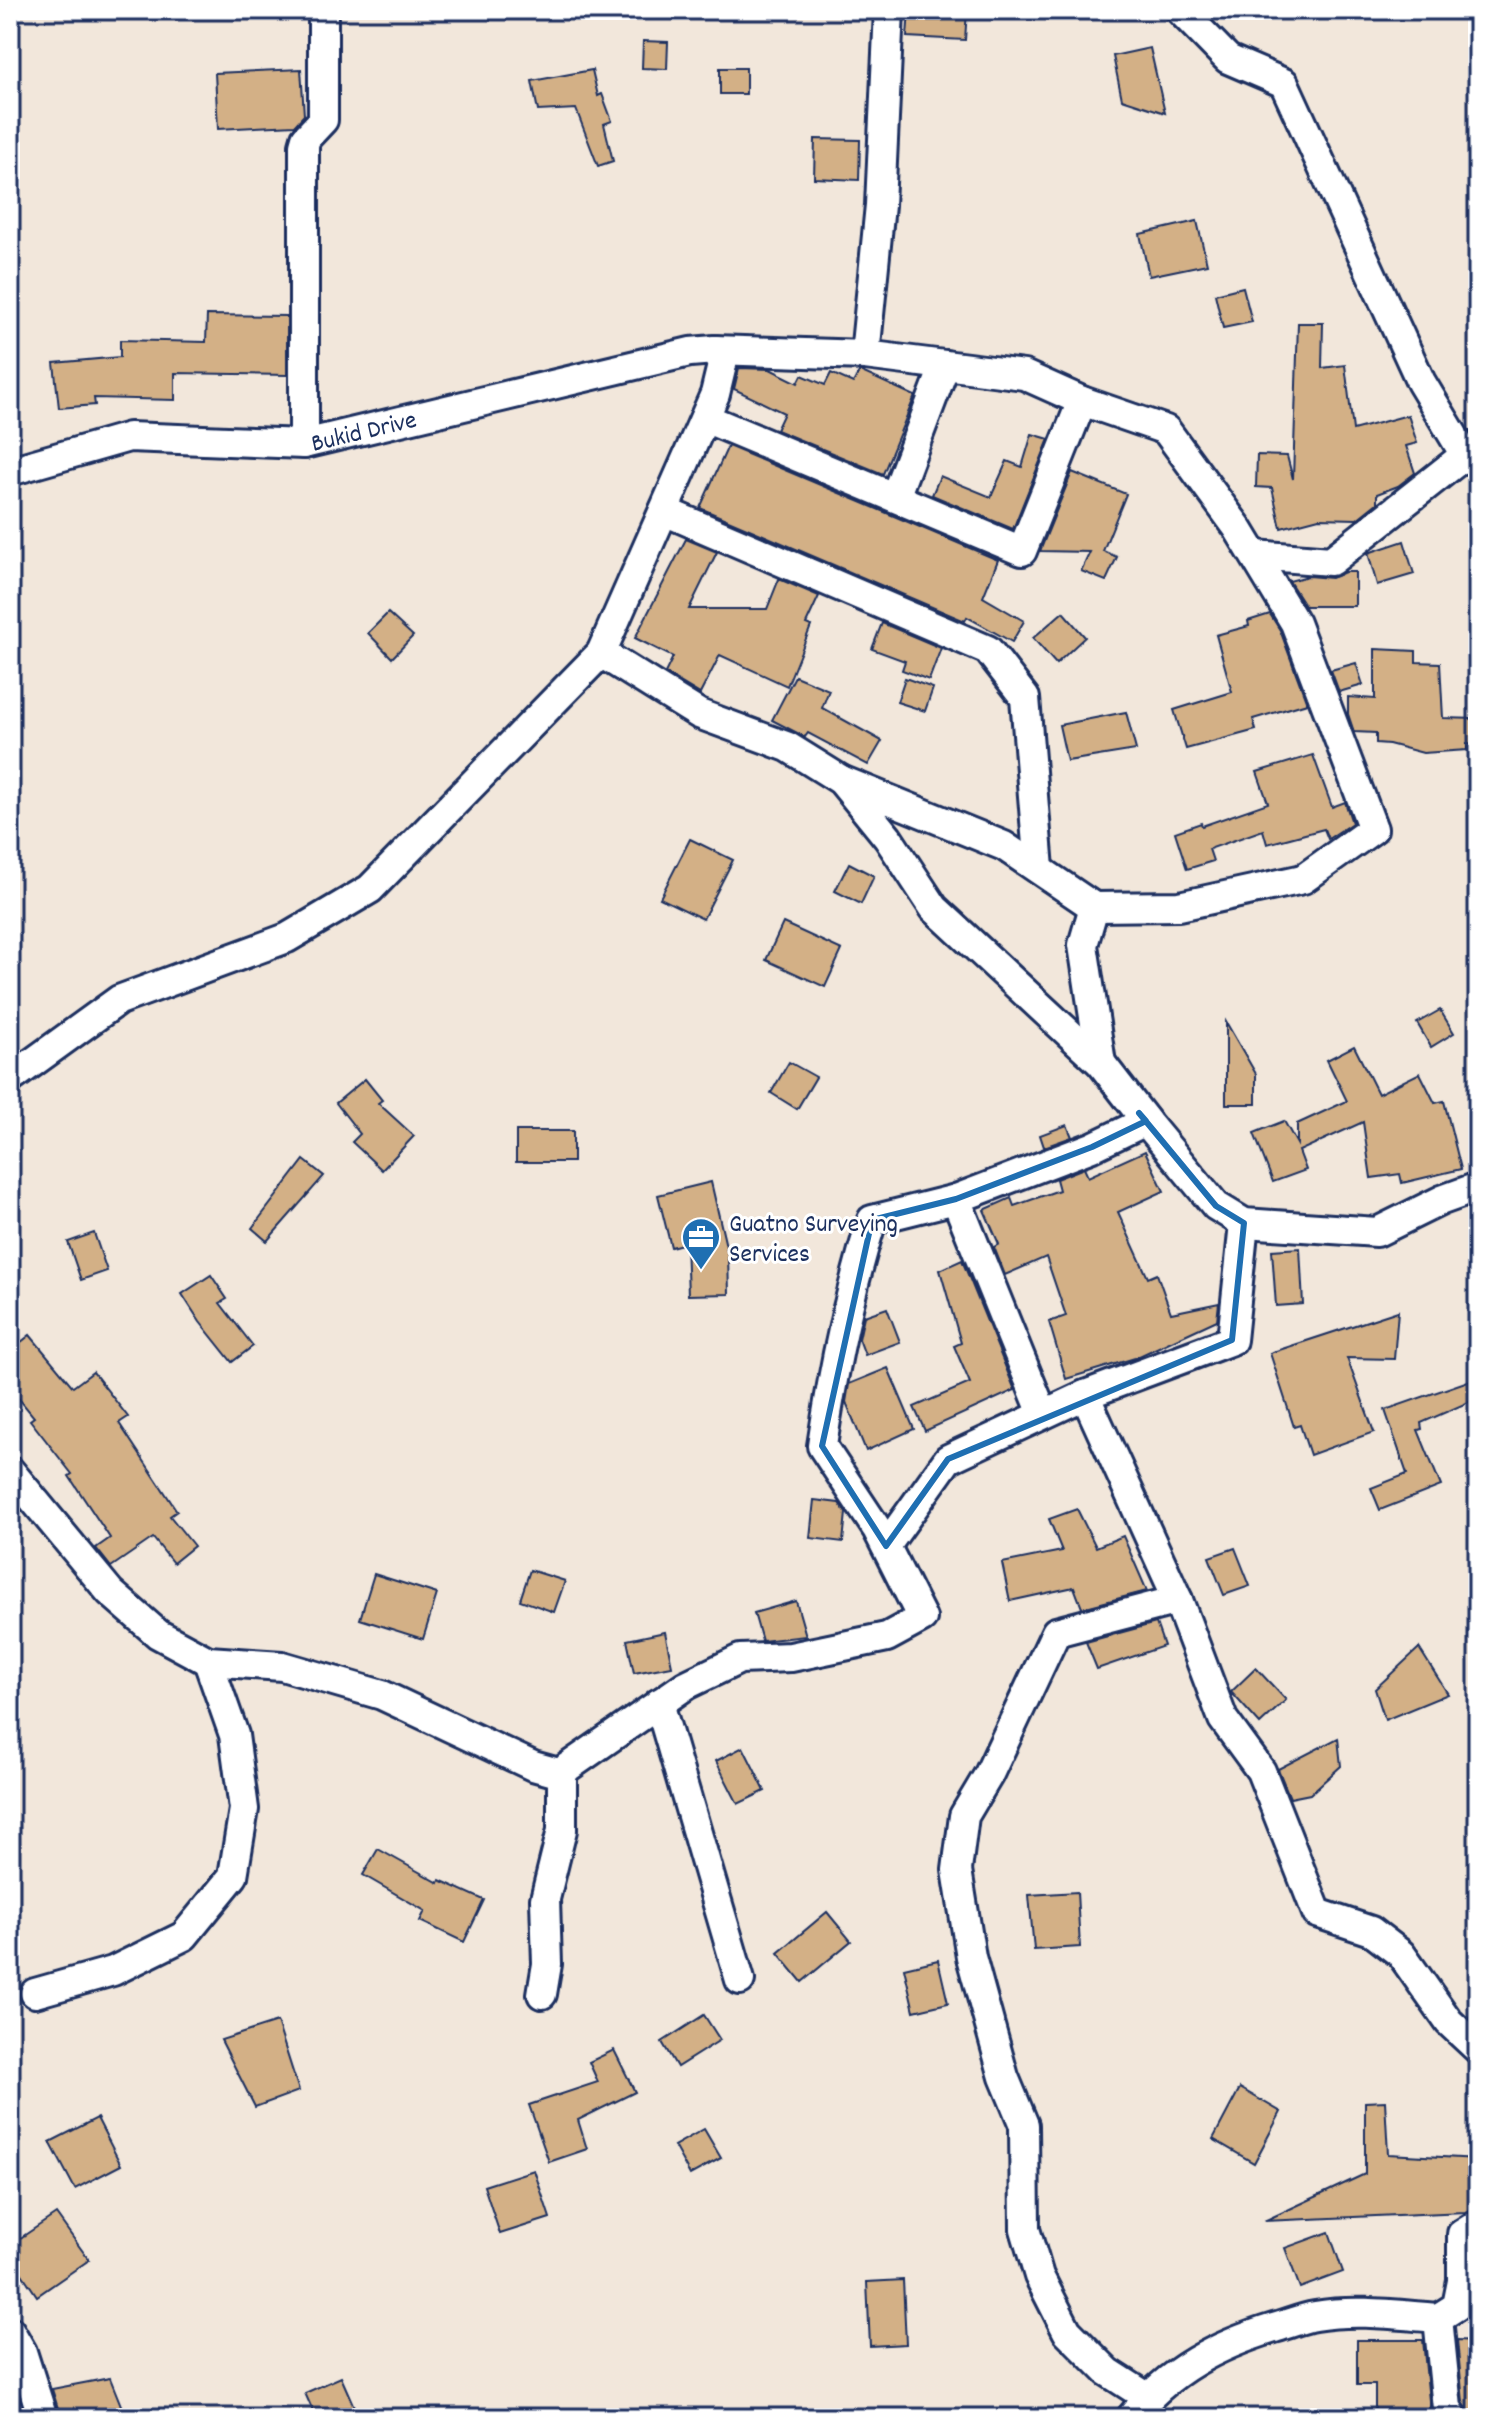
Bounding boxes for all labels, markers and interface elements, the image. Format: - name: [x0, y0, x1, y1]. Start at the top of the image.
- street label: Bukid Drive: [308, 403, 421, 464]
- place label: Guatno Surveying Services: [729, 1207, 898, 1274]
- office icon: Guatno Surveying Services: [680, 1216, 722, 1271]

